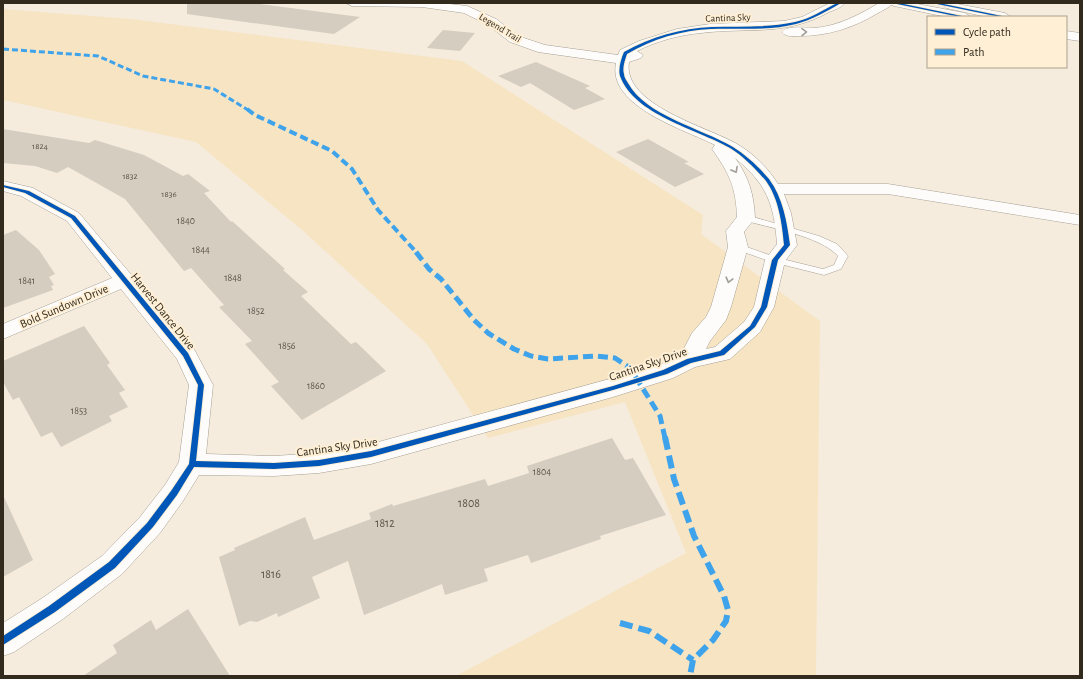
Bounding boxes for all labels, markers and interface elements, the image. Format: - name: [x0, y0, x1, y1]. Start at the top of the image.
- street label: Legend Trail: [477, 12, 523, 44]
- street label: Cantina Sky: [705, 12, 752, 24]
- legend: [927, 16, 1067, 68]
- text: Cycle path: [963, 26, 1011, 39]
- one-way arrow: [801, 28, 807, 36]
- text: Path: [963, 46, 985, 58]
- house number: 1824: [32, 142, 49, 151]
- one-way arrow: [731, 166, 738, 173]
- house number: 1832: [122, 172, 138, 181]
- house number: 1836: [161, 190, 177, 199]
- house number: 1840: [177, 216, 195, 226]
- house number: 1844: [192, 245, 210, 255]
- street label: Harvest Dance Drive: [129, 270, 197, 352]
- house number: 1848: [224, 273, 242, 283]
- house number: 1841: [19, 276, 35, 286]
- one-way arrow: [725, 276, 734, 283]
- street label: Bold Sundown Drive: [18, 282, 110, 330]
- house number: 1852: [248, 306, 265, 316]
- house number: 1856: [278, 341, 296, 351]
- street label: Cantina Sky Drive: [608, 345, 689, 384]
- house number: 1860: [307, 381, 325, 391]
- house number: 1853: [71, 406, 87, 416]
- street label: Cantina Sky Drive: [296, 435, 378, 460]
- house number: 1804: [533, 467, 551, 477]
- house number: 1808: [458, 497, 480, 509]
- house number: 1812: [375, 517, 395, 529]
- house number: 1816: [261, 568, 281, 580]

